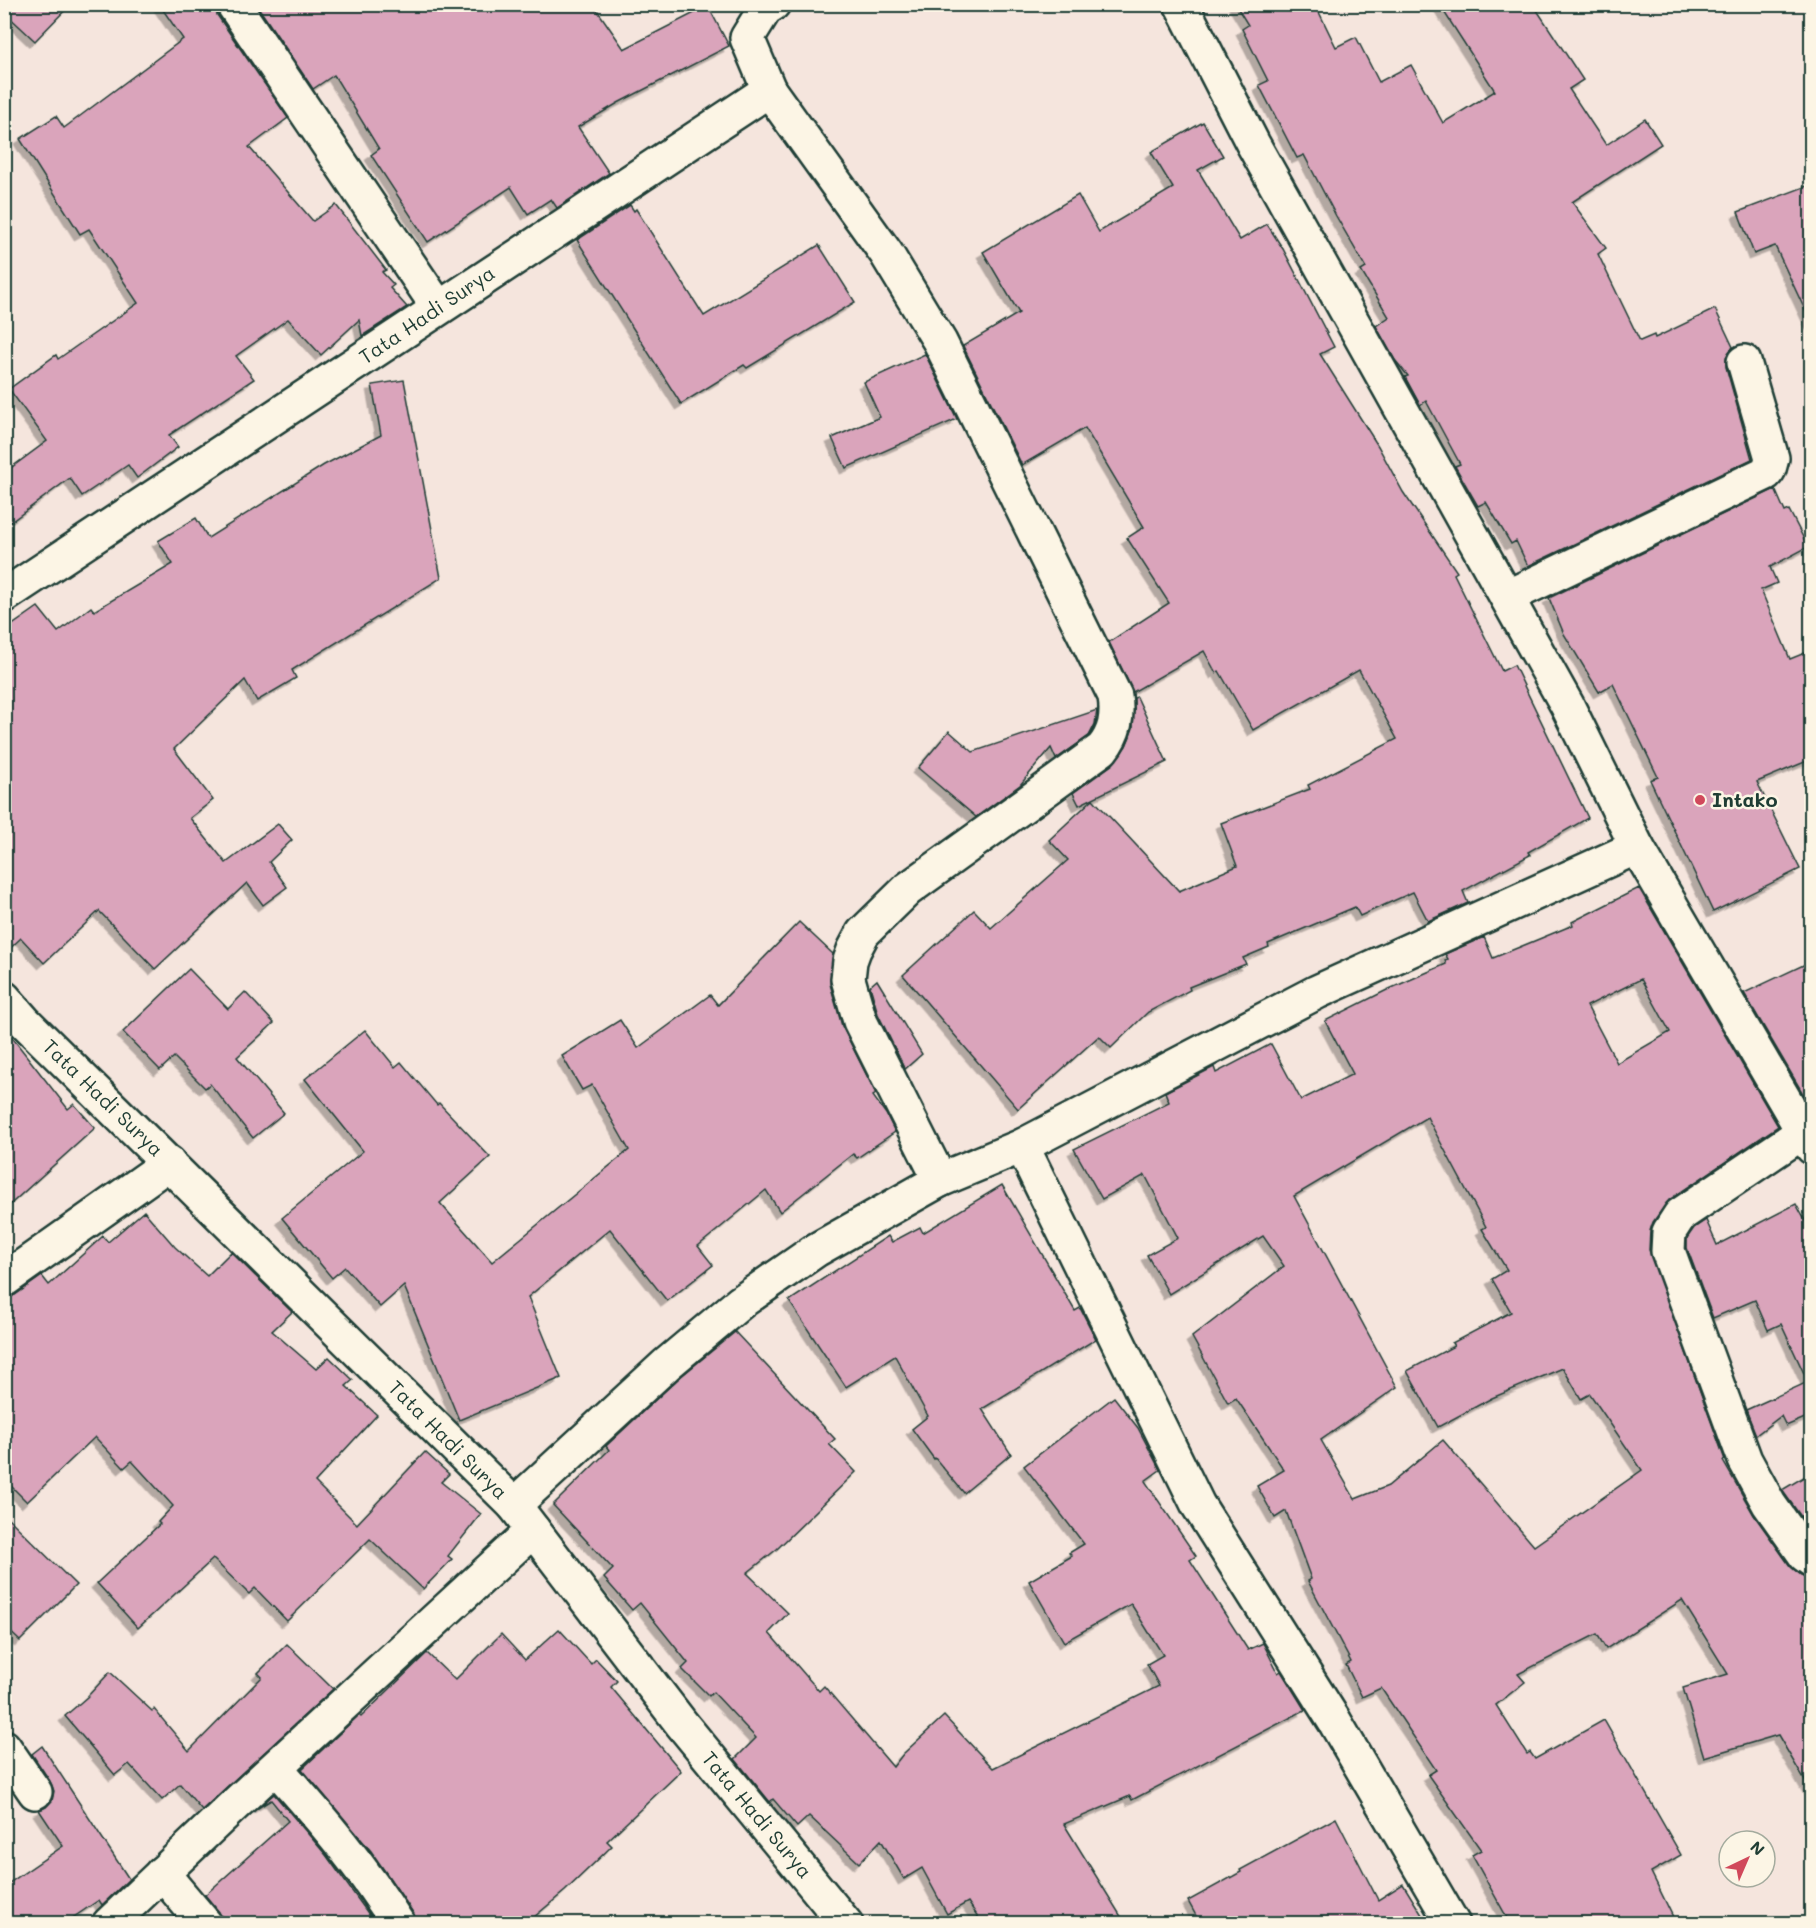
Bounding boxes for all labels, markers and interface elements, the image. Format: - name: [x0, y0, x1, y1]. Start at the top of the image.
- street label: Tata Hadi Surya: [354, 259, 499, 369]
- place label: Intako: [1712, 786, 1778, 812]
- marker: Intako: [1693, 793, 1707, 807]
- street label: Tata Hadi Surya: [38, 1033, 170, 1162]
- street label: Tata Hadi Surya: [384, 1374, 514, 1504]
- street label: Tata Hadi Surya: [697, 1745, 819, 1883]
- north arrow: [1717, 1829, 1777, 1889]
- text: N: [1746, 1836, 1769, 1860]

